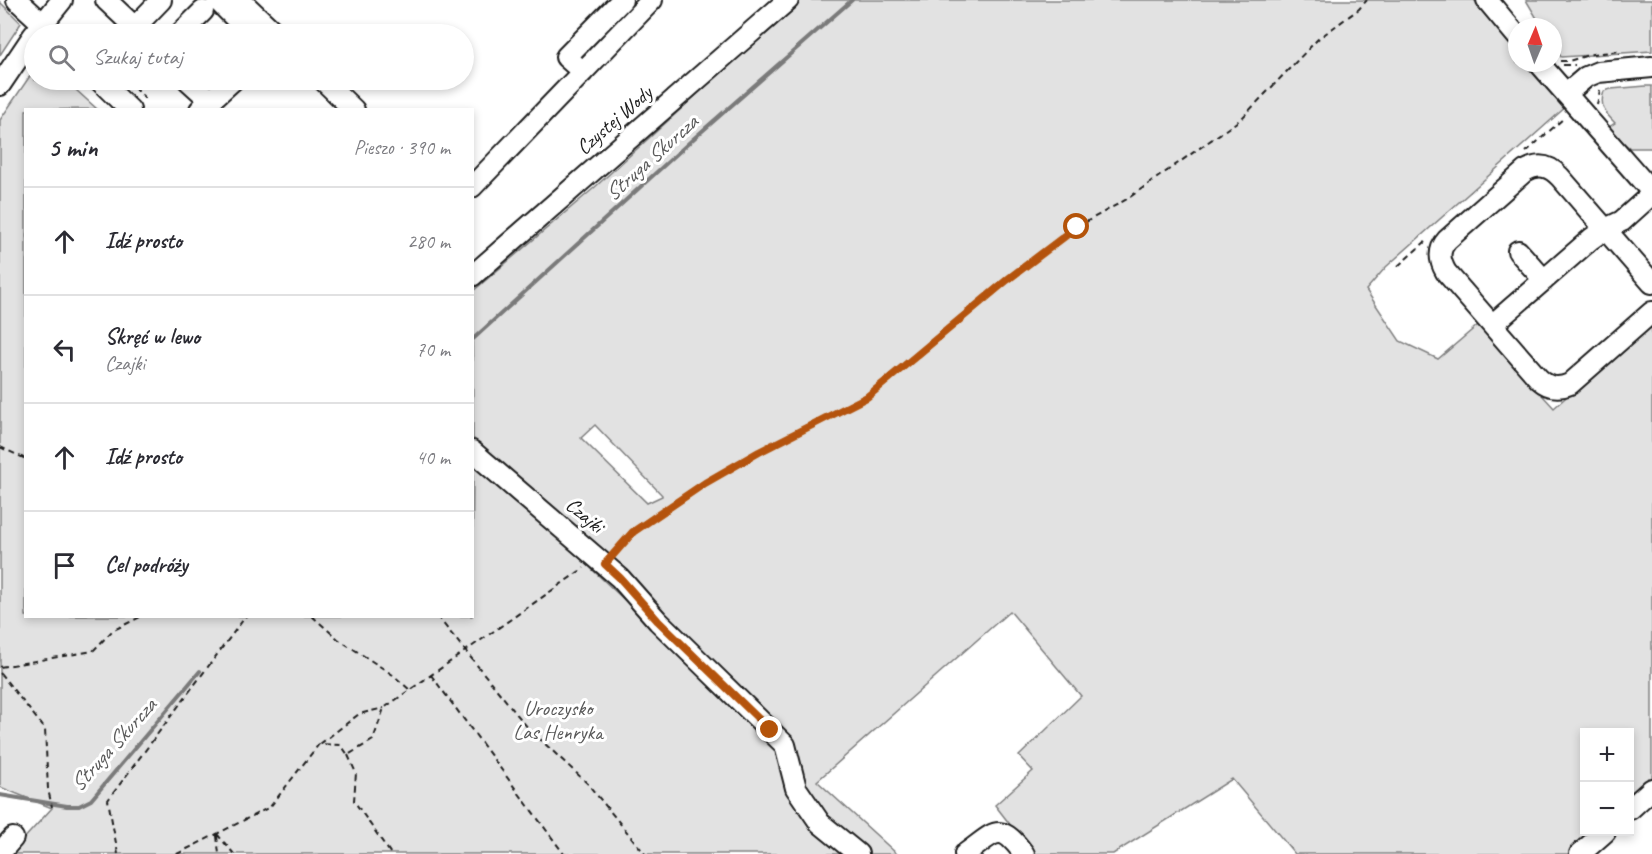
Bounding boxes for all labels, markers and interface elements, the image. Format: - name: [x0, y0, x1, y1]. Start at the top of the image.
- north arrow: [1508, 18, 1562, 72]
- search box: [24, 24, 474, 90]
- icon: search: [45, 41, 78, 74]
- text: Szukaj tutaj: [93, 43, 183, 71]
- street label: Czystej Wody: [571, 79, 659, 160]
- water label: Struga Skurcza: [598, 107, 705, 207]
- text: 5 min: [48, 131, 97, 164]
- text: Pieszo · 390 m: [354, 135, 450, 160]
- route start: [1063, 213, 1089, 239]
- icon: ahead: [48, 225, 81, 258]
- text: Idź prosto: [105, 227, 182, 255]
- text: 280 m: [407, 229, 450, 254]
- text: Skręć w lewo: [105, 323, 200, 351]
- icon: left: [48, 333, 81, 366]
- text: 70 m: [416, 337, 450, 362]
- text: Czajki: [105, 351, 145, 376]
- icon: ahead: [48, 441, 81, 474]
- text: Idź prosto: [105, 443, 182, 471]
- text: 40 m: [416, 445, 450, 470]
- street label: Czajki: [561, 492, 612, 540]
- icon: arrive: [48, 549, 81, 582]
- text: Cel podróży: [105, 551, 188, 579]
- water label: Struga Skurcza: [64, 691, 164, 798]
- park label: Uroczysko Las Henryka: [513, 695, 605, 745]
- route end: [756, 716, 782, 742]
- map controls: [1580, 728, 1634, 836]
- button: +: [1580, 728, 1634, 782]
- button: −: [1580, 782, 1634, 836]

